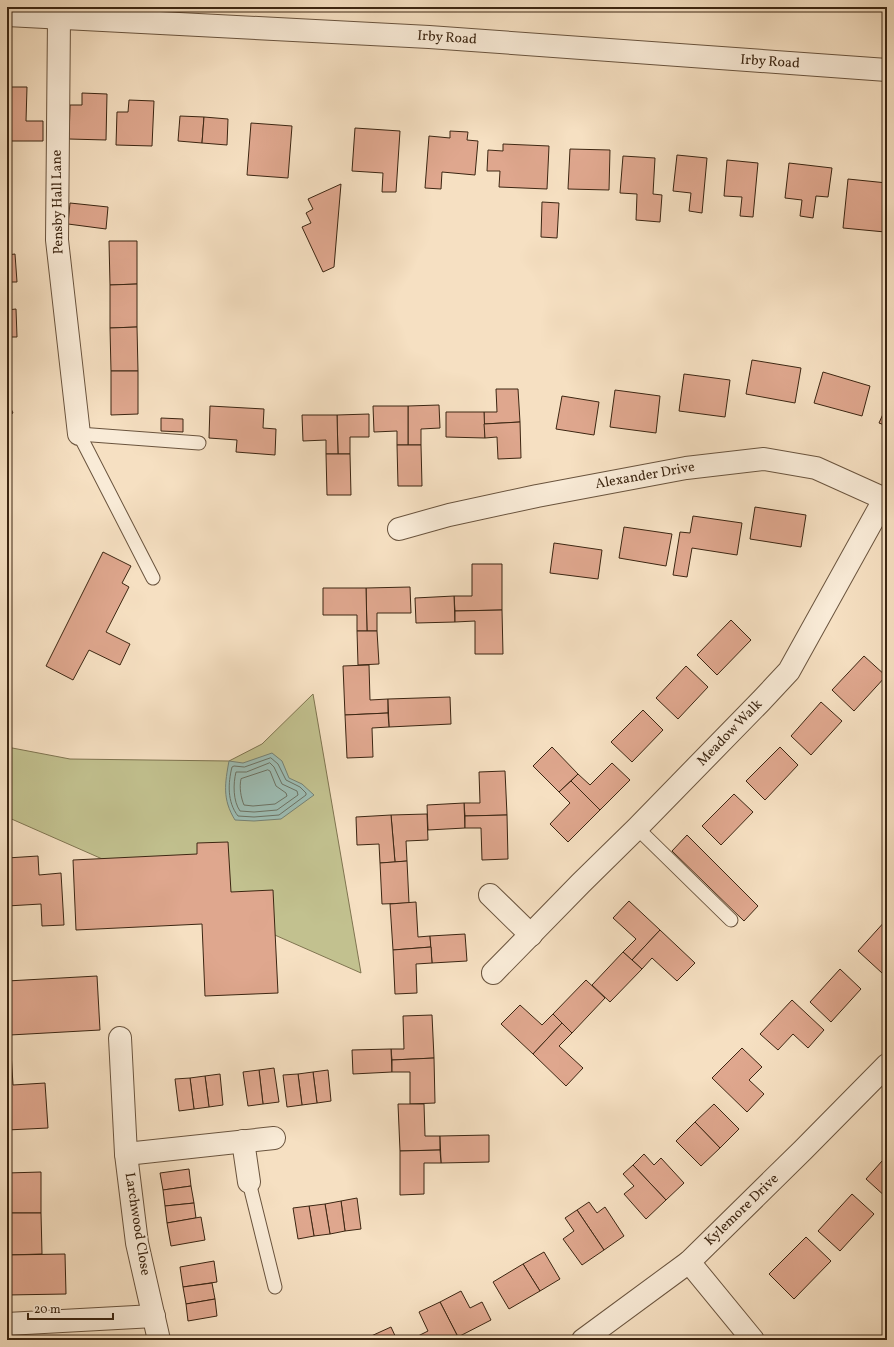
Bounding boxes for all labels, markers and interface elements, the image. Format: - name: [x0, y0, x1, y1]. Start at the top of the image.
- street label: Irby Road: [416, 26, 478, 50]
- street label: Irby Road: [739, 50, 801, 74]
- street label: Pensby Hall Lane: [48, 149, 68, 255]
- street label: Alexander Drive: [594, 458, 697, 494]
- street label: Meadow Walk: [693, 695, 767, 771]
- street label: Kylemore Drive: [701, 1169, 783, 1250]
- street label: Larchwood Close: [119, 1171, 155, 1277]
- scale bar: [28, 1295, 113, 1321]
- text: 20 m: [34, 1302, 61, 1318]

